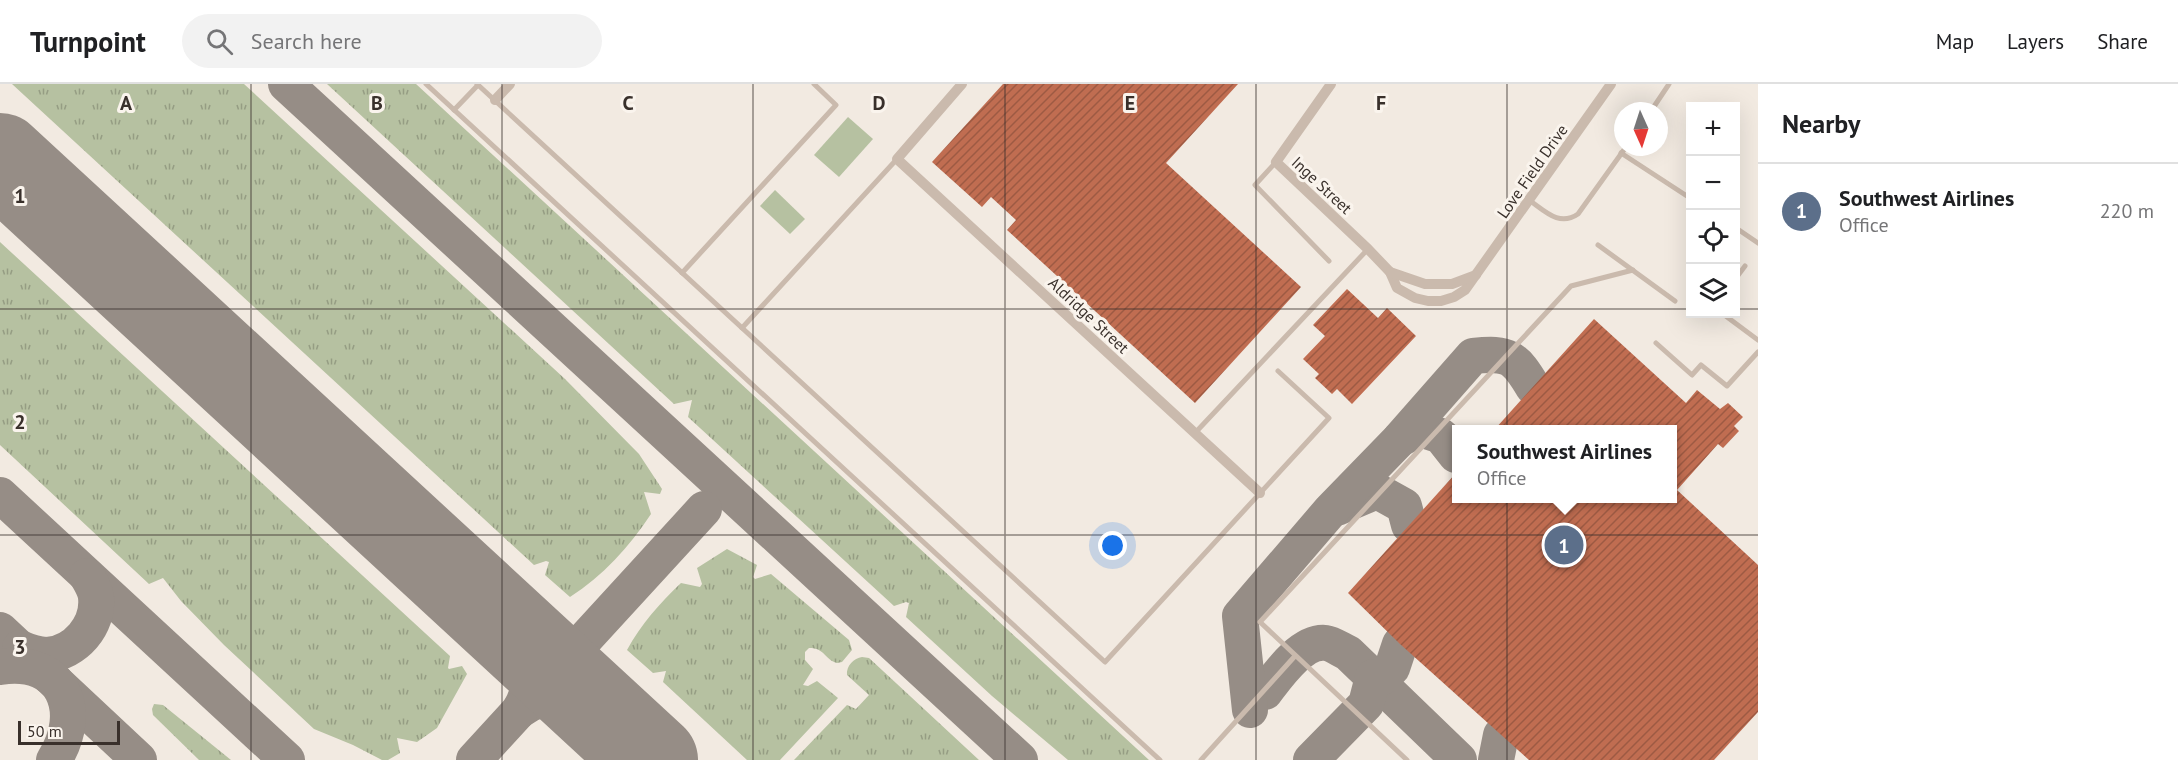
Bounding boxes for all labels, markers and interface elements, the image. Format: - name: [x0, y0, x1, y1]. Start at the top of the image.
- search box: [182, 14, 602, 68]
- text: Turnpoint: [30, 23, 146, 60]
- icon: search: [203, 25, 236, 58]
- text: Search here: [251, 27, 362, 55]
- text: Map: [1936, 28, 1974, 55]
- text: Layers: [2007, 28, 2064, 55]
- text: Share: [2097, 28, 2148, 55]
- text: A: [120, 90, 133, 116]
- text: B: [371, 90, 383, 116]
- text: C: [622, 90, 634, 116]
- text: D: [873, 90, 886, 116]
- text: E: [1125, 90, 1135, 116]
- text: F: [1376, 90, 1386, 116]
- north arrow: [1614, 102, 1668, 156]
- map controls: [1686, 102, 1740, 318]
- button: +: [1686, 102, 1740, 156]
- text: Nearby: [1782, 107, 1860, 140]
- street label: Love Field Drive: [1492, 120, 1572, 222]
- street label: Inge Street: [1288, 152, 1357, 218]
- button: −: [1686, 156, 1740, 210]
- text: 1: [14, 183, 26, 209]
- text: Southwest Airlines: [1839, 184, 2014, 212]
- text: 1: [1796, 198, 1807, 224]
- text: 220 m: [2100, 198, 2154, 224]
- button: locate: [1686, 210, 1740, 264]
- text: Office: [1839, 212, 1889, 238]
- button: layers: [1686, 264, 1740, 318]
- street label: Aldridge Street: [1045, 273, 1134, 358]
- text: 2: [14, 409, 26, 435]
- popup: [1452, 425, 1677, 503]
- text: Southwest Airlines: [1477, 437, 1652, 465]
- text: Office: [1477, 465, 1526, 491]
- pin: 1: [1544, 522, 1584, 568]
- your location: [1098, 531, 1127, 560]
- text: 3: [14, 634, 26, 660]
- scale bar: [18, 718, 120, 746]
- text: 50 m: [27, 721, 62, 741]

